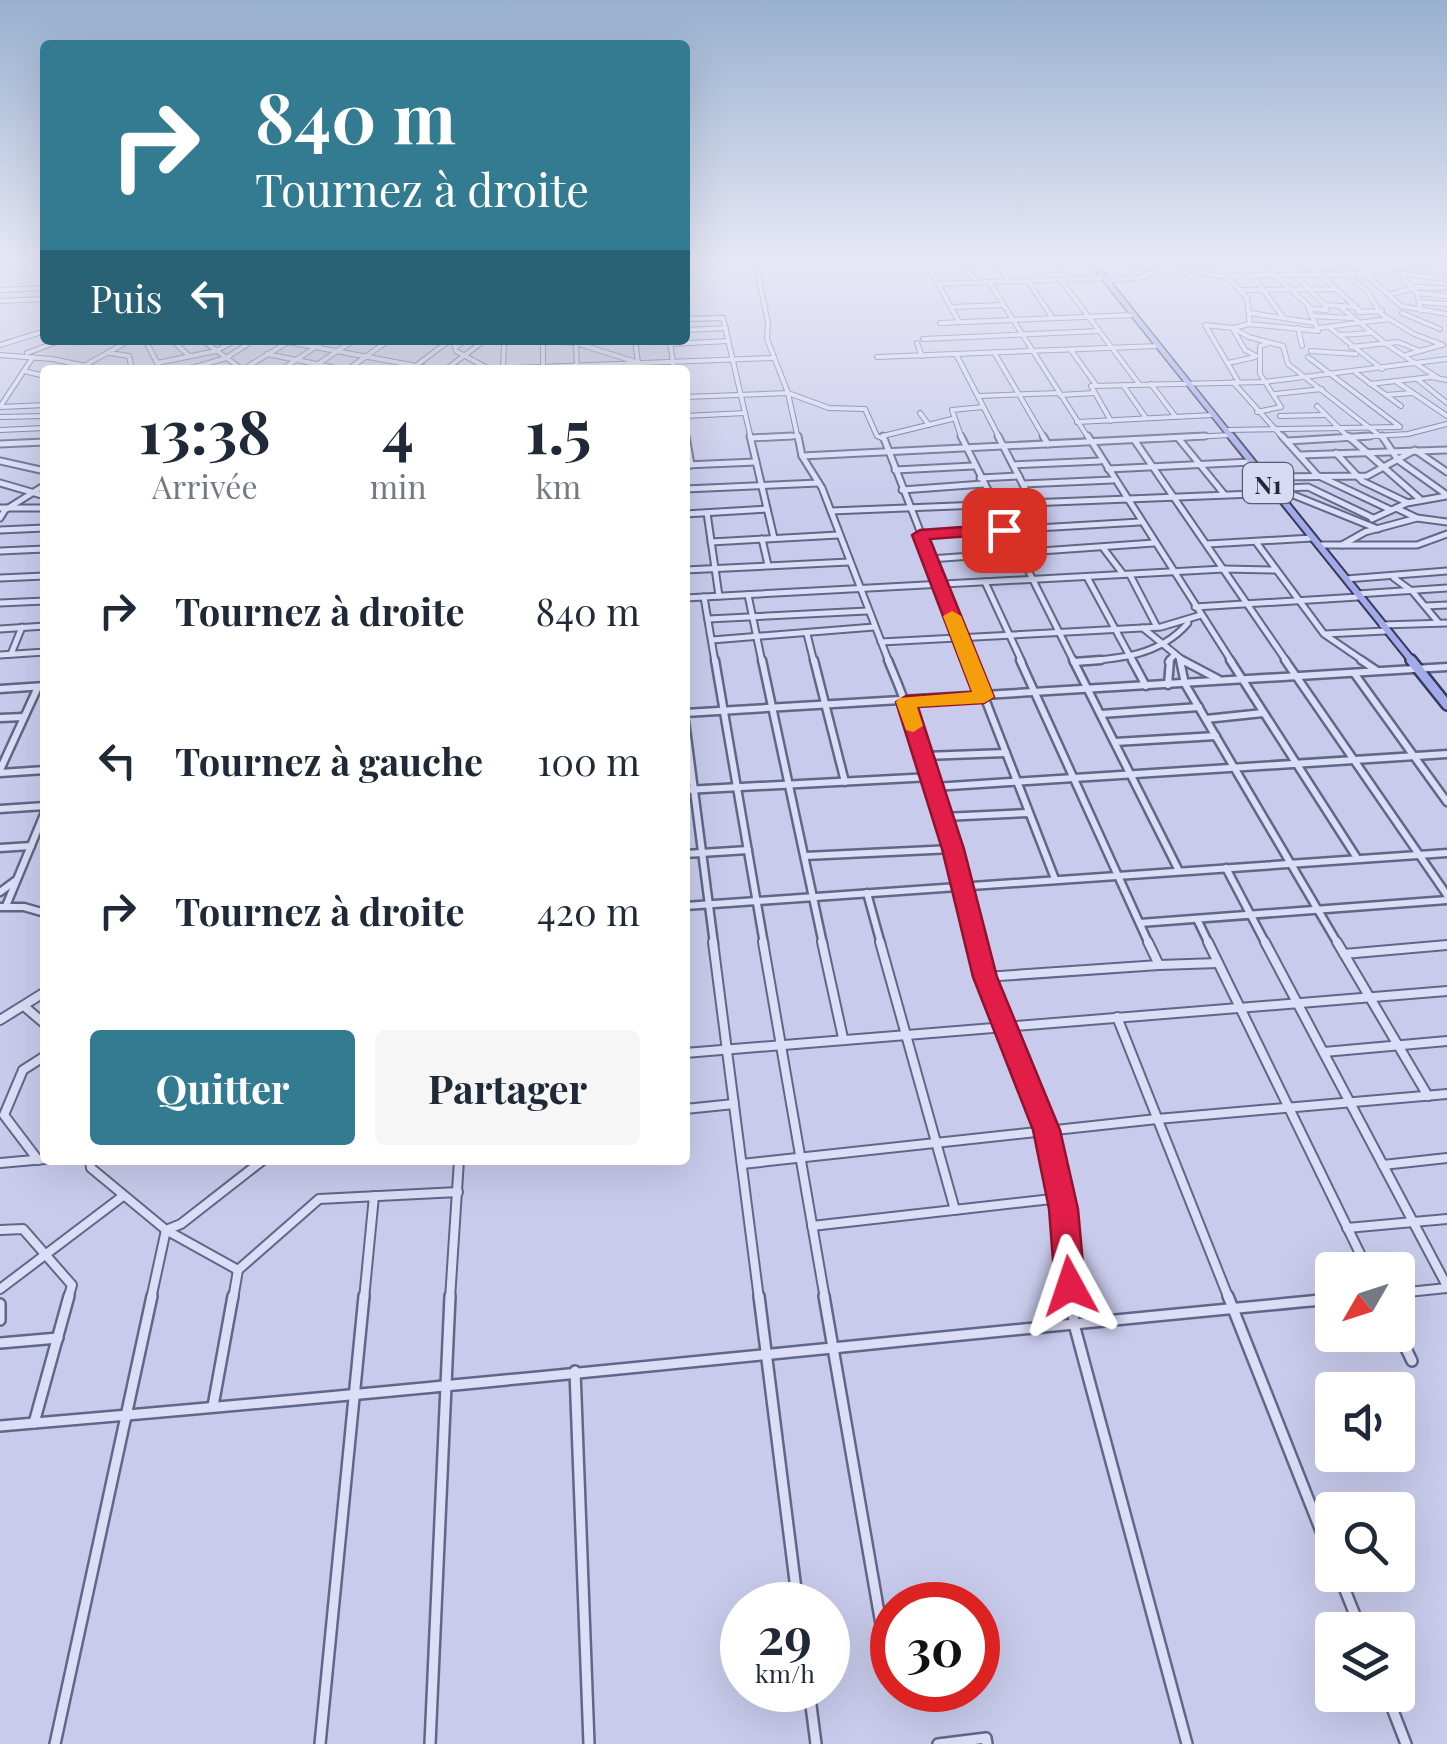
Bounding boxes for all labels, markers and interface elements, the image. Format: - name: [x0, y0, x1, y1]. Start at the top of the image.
- text: 840 m: [255, 68, 456, 162]
- icon: right: [90, 80, 220, 210]
- text: Tournez à droite: [255, 158, 589, 218]
- icon: left: [182, 270, 237, 325]
- text: Puis: [90, 272, 162, 323]
- text: 13:38: [139, 389, 271, 469]
- text: 4: [382, 389, 414, 469]
- text: 1.5: [525, 389, 591, 469]
- road number: N1: [1243, 463, 1293, 503]
- text: Arrivée: [152, 464, 258, 507]
- text: min: [370, 464, 427, 507]
- text: km: [535, 464, 581, 507]
- pin: [962, 488, 1047, 573]
- icon: arrive: [977, 503, 1032, 558]
- icon: right: [90, 583, 145, 638]
- text: Tournez à droite: [175, 585, 465, 636]
- text: 840 m: [535, 585, 640, 636]
- icon: left: [90, 733, 145, 788]
- text: Tournez à gauche: [175, 735, 483, 786]
- text: 100 m: [537, 735, 640, 786]
- icon: right: [90, 883, 145, 938]
- text: Tournez à droite: [175, 885, 465, 936]
- text: 420 m: [537, 885, 640, 936]
- button: Quitter: [90, 1030, 355, 1145]
- button: Partager: [375, 1030, 640, 1145]
- position arrow: [1018, 1234, 1122, 1338]
- north arrow: [1315, 1252, 1415, 1352]
- map controls: [1315, 1252, 1415, 1712]
- button: sound: [1315, 1372, 1415, 1472]
- button: search: [1315, 1492, 1415, 1592]
- speed limit sign: 30: [870, 1582, 1000, 1712]
- text: 29: [758, 1601, 812, 1668]
- button: layers: [1315, 1612, 1415, 1712]
- text: km/h: [755, 1656, 815, 1689]

